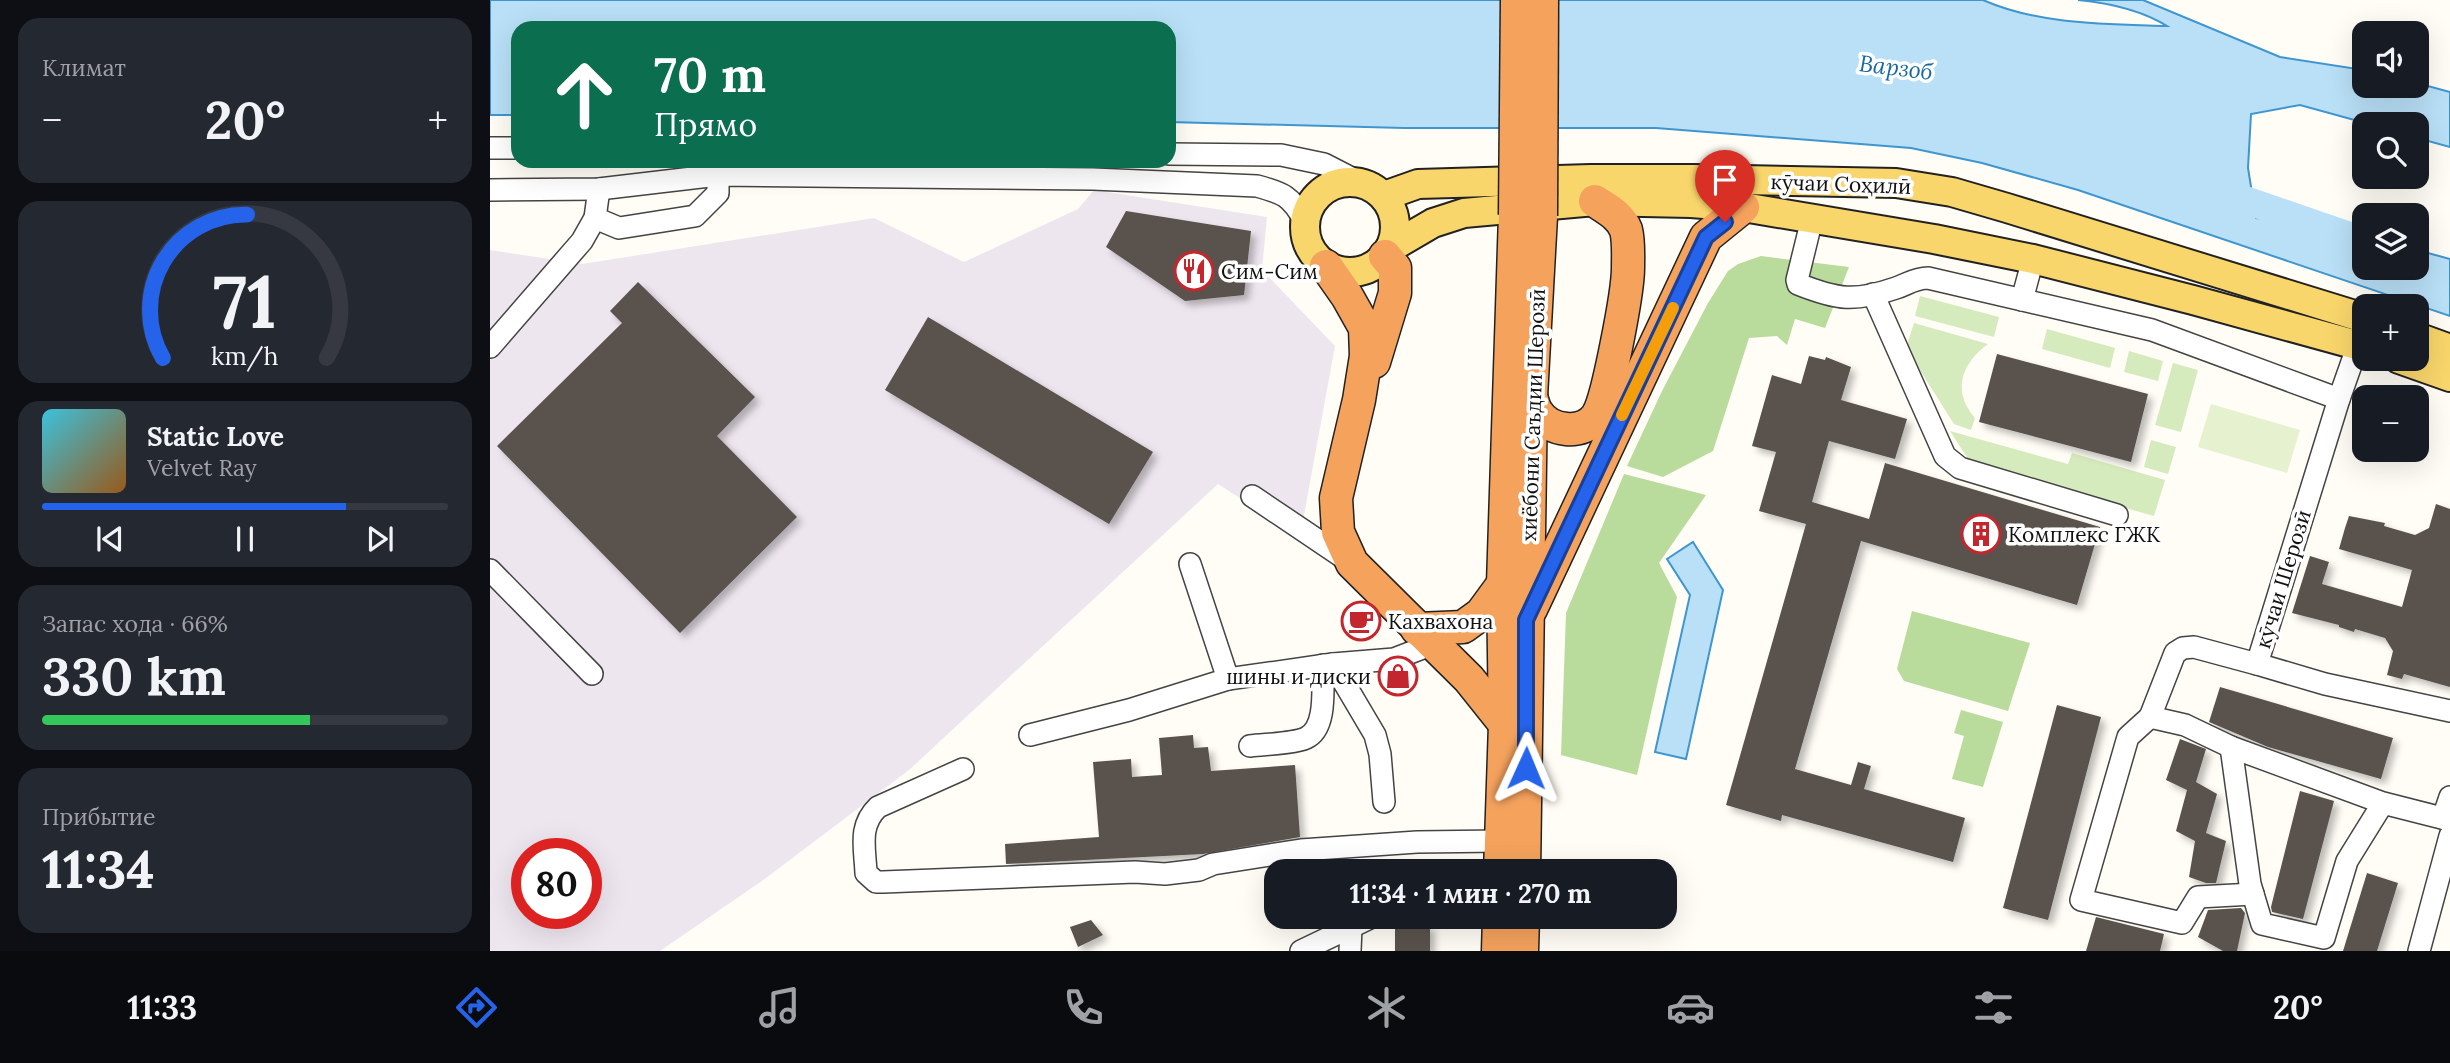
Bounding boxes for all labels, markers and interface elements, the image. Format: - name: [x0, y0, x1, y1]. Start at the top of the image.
- map controls: [2352, 21, 2429, 462]
- button: sound: [2352, 21, 2429, 98]
- text: 70 m: [654, 43, 766, 105]
- water label: Варзоб: [1858, 48, 1934, 86]
- icon: ahead: [539, 49, 630, 140]
- text: Климат: [42, 53, 126, 82]
- text: 20°: [205, 87, 285, 153]
- text: −: [42, 96, 62, 144]
- text: +: [428, 96, 448, 144]
- text: Прямо: [654, 104, 757, 145]
- button: search: [2352, 112, 2429, 189]
- pin: [1695, 150, 1755, 222]
- icon: arrive: [1706, 161, 1744, 199]
- street label: кӯчаи Соҳилӣ: [1770, 168, 1912, 200]
- button: layers: [2352, 203, 2429, 280]
- restaurant icon: Сим-Сим: [1173, 250, 1215, 292]
- text: 71: [213, 256, 277, 349]
- place label: Сим-Сим: [1221, 258, 1318, 285]
- street label: хиёбони Саъдии Шерозӣ: [1515, 288, 1551, 542]
- button: +: [2352, 294, 2429, 371]
- text: km/h: [211, 340, 279, 372]
- button: −: [2352, 385, 2429, 462]
- text: Static Love: [147, 420, 284, 453]
- text: Velvet Ray: [147, 453, 257, 482]
- street label: кӯчаи Шерозӣ: [2249, 507, 2317, 651]
- building icon: Комплекс ГЖК: [1960, 513, 2002, 555]
- icon: previous: [91, 520, 129, 558]
- icon: pause: [226, 520, 264, 558]
- icon: next: [361, 520, 399, 558]
- place label: Комплекс ГЖК: [2008, 521, 2161, 548]
- cafe icon: Кахвахона: [1340, 600, 1382, 642]
- place label: Кахвахона: [1388, 608, 1494, 635]
- text: Запас хода · 66%: [42, 609, 228, 638]
- text: 330 km: [42, 643, 226, 709]
- shop icon: шины и диски: [1377, 655, 1419, 697]
- place label: шины и диски: [1226, 663, 1371, 690]
- position arrow: [1489, 731, 1563, 805]
- text: Прибытие: [42, 802, 156, 831]
- text: 11:34: [42, 836, 155, 902]
- speed limit sign: 80: [511, 838, 602, 929]
- text: 11:34 · 1 мин · 270 m: [1350, 877, 1591, 910]
- icon: directions: [452, 983, 501, 1032]
- icon: music: [755, 983, 804, 1032]
- icon: phone: [1059, 983, 1108, 1032]
- icon: climate: [1362, 983, 1411, 1032]
- icon: car: [1666, 983, 1715, 1032]
- icon: filters: [1969, 983, 2018, 1032]
- text: 11:33: [127, 987, 197, 1028]
- text: 20°: [2273, 987, 2323, 1028]

